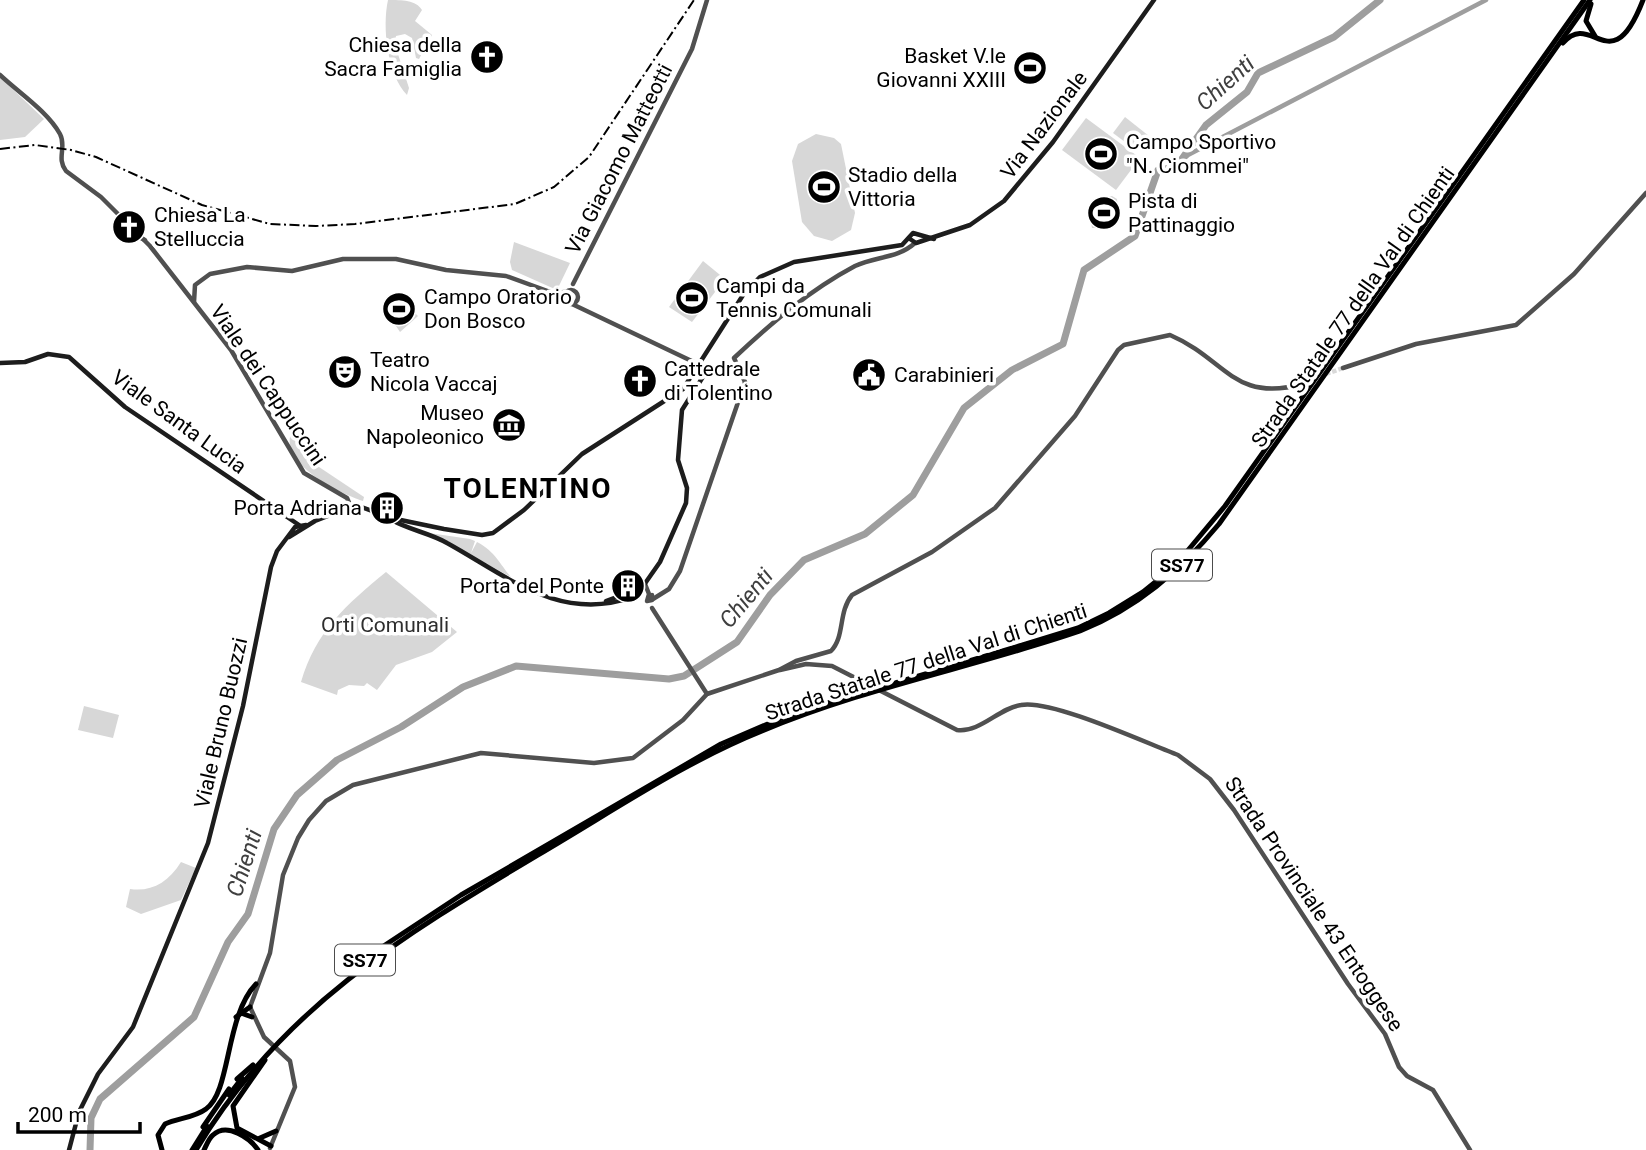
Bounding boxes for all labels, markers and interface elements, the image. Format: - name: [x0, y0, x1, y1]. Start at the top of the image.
- place label: Chiesa della Sacra Famiglia: [324, 33, 462, 81]
- church icon: Chiesa della Sacra Famiglia: [468, 38, 506, 76]
- place label: Basket V.le Giovanni XXIII: [876, 44, 1006, 92]
- sports icon: Basket V.le Giovanni XXIII: [1011, 49, 1049, 87]
- water label: Chienti: [1191, 50, 1260, 117]
- street label: Via Giacomo Matteotti: [561, 60, 677, 258]
- street label: Via Nazionale: [996, 67, 1092, 183]
- place label: Campo Sportivo "N. Ciommei": [1126, 130, 1276, 178]
- sports icon: Campo Sportivo "N. Ciommei": [1082, 135, 1120, 173]
- street label: Strada Statale 77 della Val di Chienti: [1247, 162, 1459, 452]
- place label: Stadio della Vittoria: [848, 163, 958, 211]
- sports icon: Stadio della Vittoria: [805, 168, 843, 206]
- place label: Pista di Pattinaggio: [1128, 189, 1235, 237]
- sports icon: Pista di Pattinaggio: [1085, 194, 1123, 232]
- place label: Chiesa La Stelluccia: [154, 203, 246, 251]
- church icon: Chiesa La Stelluccia: [110, 208, 148, 246]
- place label: Campi da Tennis Comunali: [716, 274, 872, 322]
- sports icon: Campi da Tennis Comunali: [673, 279, 711, 317]
- place label: Campo Oratorio Don Bosco: [424, 285, 572, 333]
- sports icon: Campo Oratorio Don Bosco: [380, 290, 418, 328]
- street label: Viale dei Cappuccini: [205, 300, 331, 470]
- place label: Teatro Nicola Vaccaj: [370, 348, 498, 396]
- theatre icon: Teatro Nicola Vaccaj: [326, 353, 364, 391]
- public building icon: Carabinieri: [850, 356, 888, 394]
- place label: Cattedrale di Tolentino: [664, 357, 773, 405]
- church icon: Cattedrale di Tolentino: [621, 362, 659, 400]
- place label: Carabinieri: [894, 363, 994, 387]
- street label: Viale Santa Lucia: [107, 365, 251, 479]
- place label: Museo Napoleonico: [366, 401, 484, 449]
- museum icon: Museo Napoleonico: [490, 406, 528, 444]
- district label: TOLENTINO: [443, 472, 613, 505]
- building icon: Porta Adriana: [368, 489, 406, 527]
- place label: Porta Adriana: [234, 496, 362, 520]
- road number: SS77: [1152, 550, 1212, 580]
- water label: Chienti: [714, 563, 779, 633]
- building icon: Porta del Ponte: [609, 567, 647, 605]
- place label: Porta del Ponte: [460, 574, 604, 598]
- street label: Strada Statale 77 della Val di Chienti: [762, 599, 1090, 725]
- park label: Orti Comunali: [321, 613, 449, 637]
- street label: Viale Bruno Buozzi: [190, 635, 252, 811]
- street label: Strada Provinciale 43 Entoggese: [1220, 772, 1408, 1036]
- water label: Chienti: [221, 826, 268, 900]
- road number: SS77: [335, 944, 395, 976]
- scale bar: [18, 1090, 140, 1134]
- text: 200 m: [28, 1103, 87, 1127]

